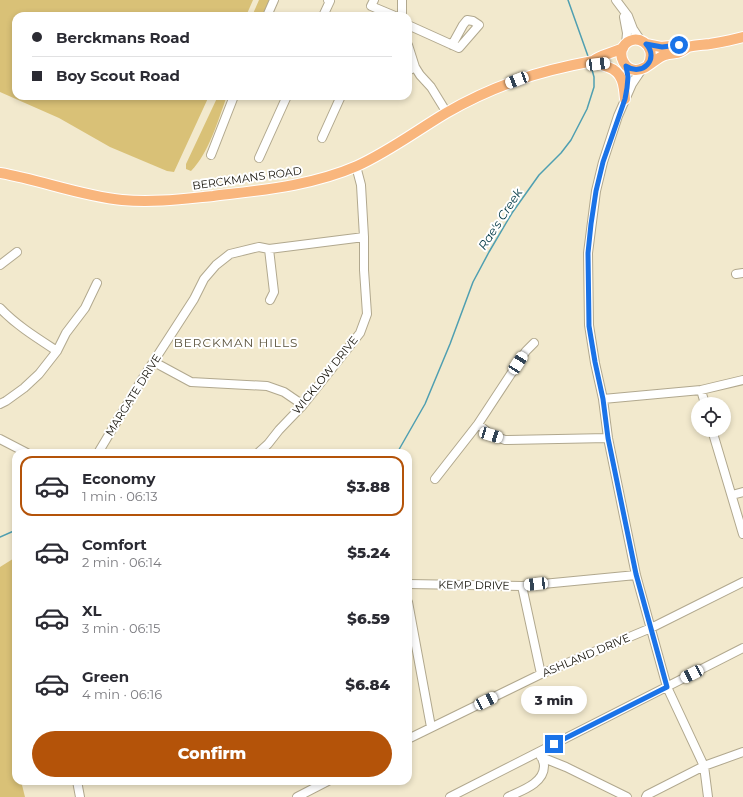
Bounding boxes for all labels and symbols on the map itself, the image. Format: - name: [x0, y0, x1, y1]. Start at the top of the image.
- route start: [670, 36, 688, 54]
- car: [585, 57, 611, 71]
- car: [504, 70, 530, 90]
- street label: BERCKMANS ROAD: [191, 163, 303, 193]
- water label: Rae's Creek: [475, 185, 526, 252]
- street label: WICKLOW DRIVE: [289, 333, 361, 417]
- district label: BERCKMAN HILLS: [174, 335, 298, 350]
- car: [506, 350, 530, 376]
- street label: MARGATE DRIVE: [102, 351, 164, 439]
- car: [478, 426, 504, 444]
- street label: KEMP DRIVE: [438, 577, 510, 593]
- car: [523, 577, 549, 591]
- street label: ASHLAND DRIVE: [540, 630, 632, 680]
- car: [679, 663, 705, 685]
- callout: 3 min: [521, 686, 587, 714]
- car: [473, 690, 499, 712]
- route end: [545, 735, 563, 753]

